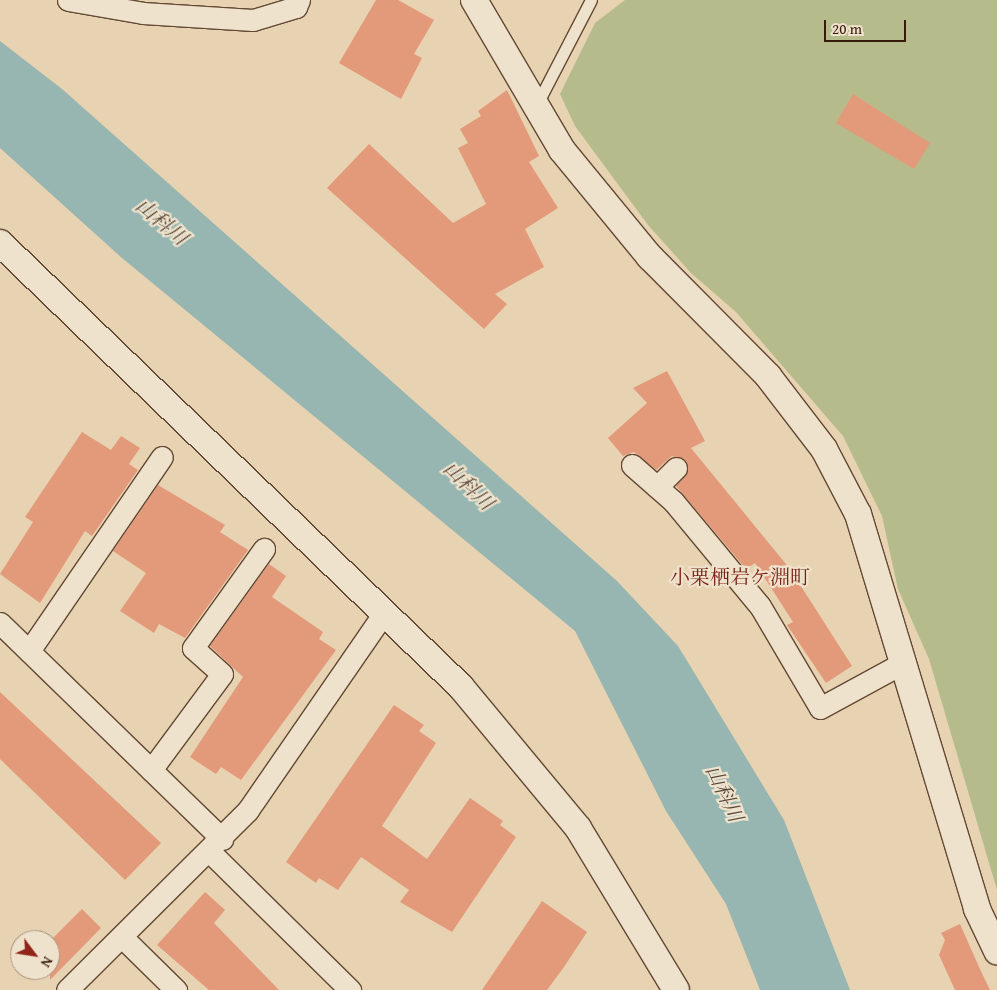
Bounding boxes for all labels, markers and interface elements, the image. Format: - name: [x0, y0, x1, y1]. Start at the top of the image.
- scale bar: [827, 10, 910, 42]
- text: 20 m: [832, 18, 862, 39]
- water label: 山科川: [131, 193, 193, 249]
- water label: 山科川: [439, 456, 499, 514]
- district label: 小栗栖岩ケ淵町: [670, 564, 810, 588]
- water label: 山科川: [701, 761, 749, 825]
- north arrow: [10, 930, 60, 980]
- text: N: [36, 953, 58, 971]

